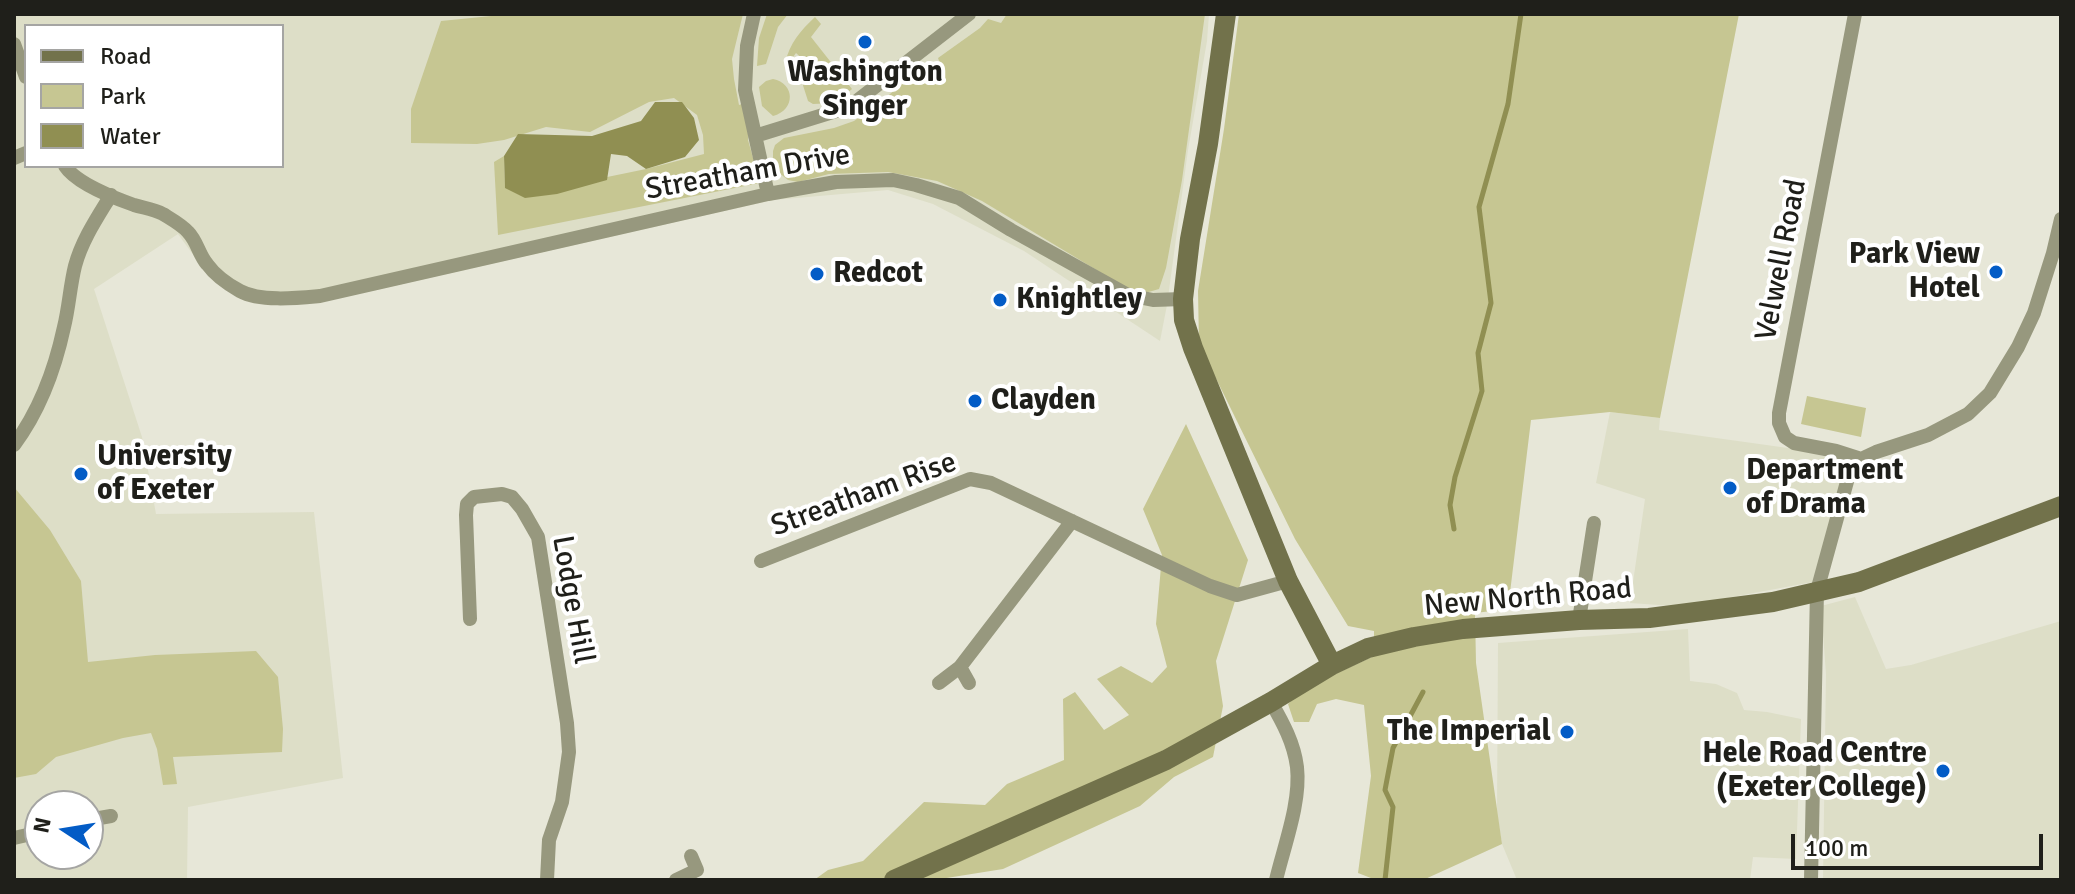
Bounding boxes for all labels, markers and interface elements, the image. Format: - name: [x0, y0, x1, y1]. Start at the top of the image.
- legend: [24, 24, 284, 168]
- marker: Washington Singer: [856, 33, 874, 51]
- text: Road: [100, 41, 151, 71]
- place label: Washington Singer: [787, 55, 943, 126]
- text: Park: [100, 81, 146, 111]
- text: Water: [100, 121, 160, 151]
- street label: Streatham Drive: [643, 137, 853, 209]
- street label: Velwell Road: [1749, 176, 1815, 344]
- place label: Park View Hotel: [1849, 237, 1980, 308]
- place label: Redcot: [833, 256, 923, 292]
- marker: Park View Hotel: [1987, 263, 2005, 281]
- marker: Redcot: [808, 265, 826, 283]
- place label: Knightley: [1016, 282, 1142, 318]
- marker: Knightley: [991, 291, 1009, 309]
- place label: Clayden: [991, 383, 1096, 419]
- marker: Clayden: [966, 392, 984, 410]
- place label: University of Exeter: [97, 439, 232, 510]
- street label: Streatham Rise: [767, 445, 961, 545]
- place label: Department of Drama: [1746, 453, 1904, 524]
- marker: University of Exeter: [72, 465, 90, 483]
- marker: Department of Drama: [1721, 479, 1739, 497]
- street label: Lodge Hill: [543, 533, 601, 667]
- street label: New North Road: [1423, 571, 1633, 625]
- place label: The Imperial: [1387, 714, 1551, 750]
- marker: The Imperial: [1558, 723, 1576, 741]
- place label: Hele Road Centre (Exeter College): [1702, 736, 1927, 806]
- marker: Hele Road Centre (Exeter College): [1934, 762, 1952, 780]
- north arrow: [24, 790, 104, 870]
- text: N: [27, 815, 57, 836]
- scale bar: [1795, 818, 2047, 868]
- text: 100 m: [1805, 833, 1868, 863]

